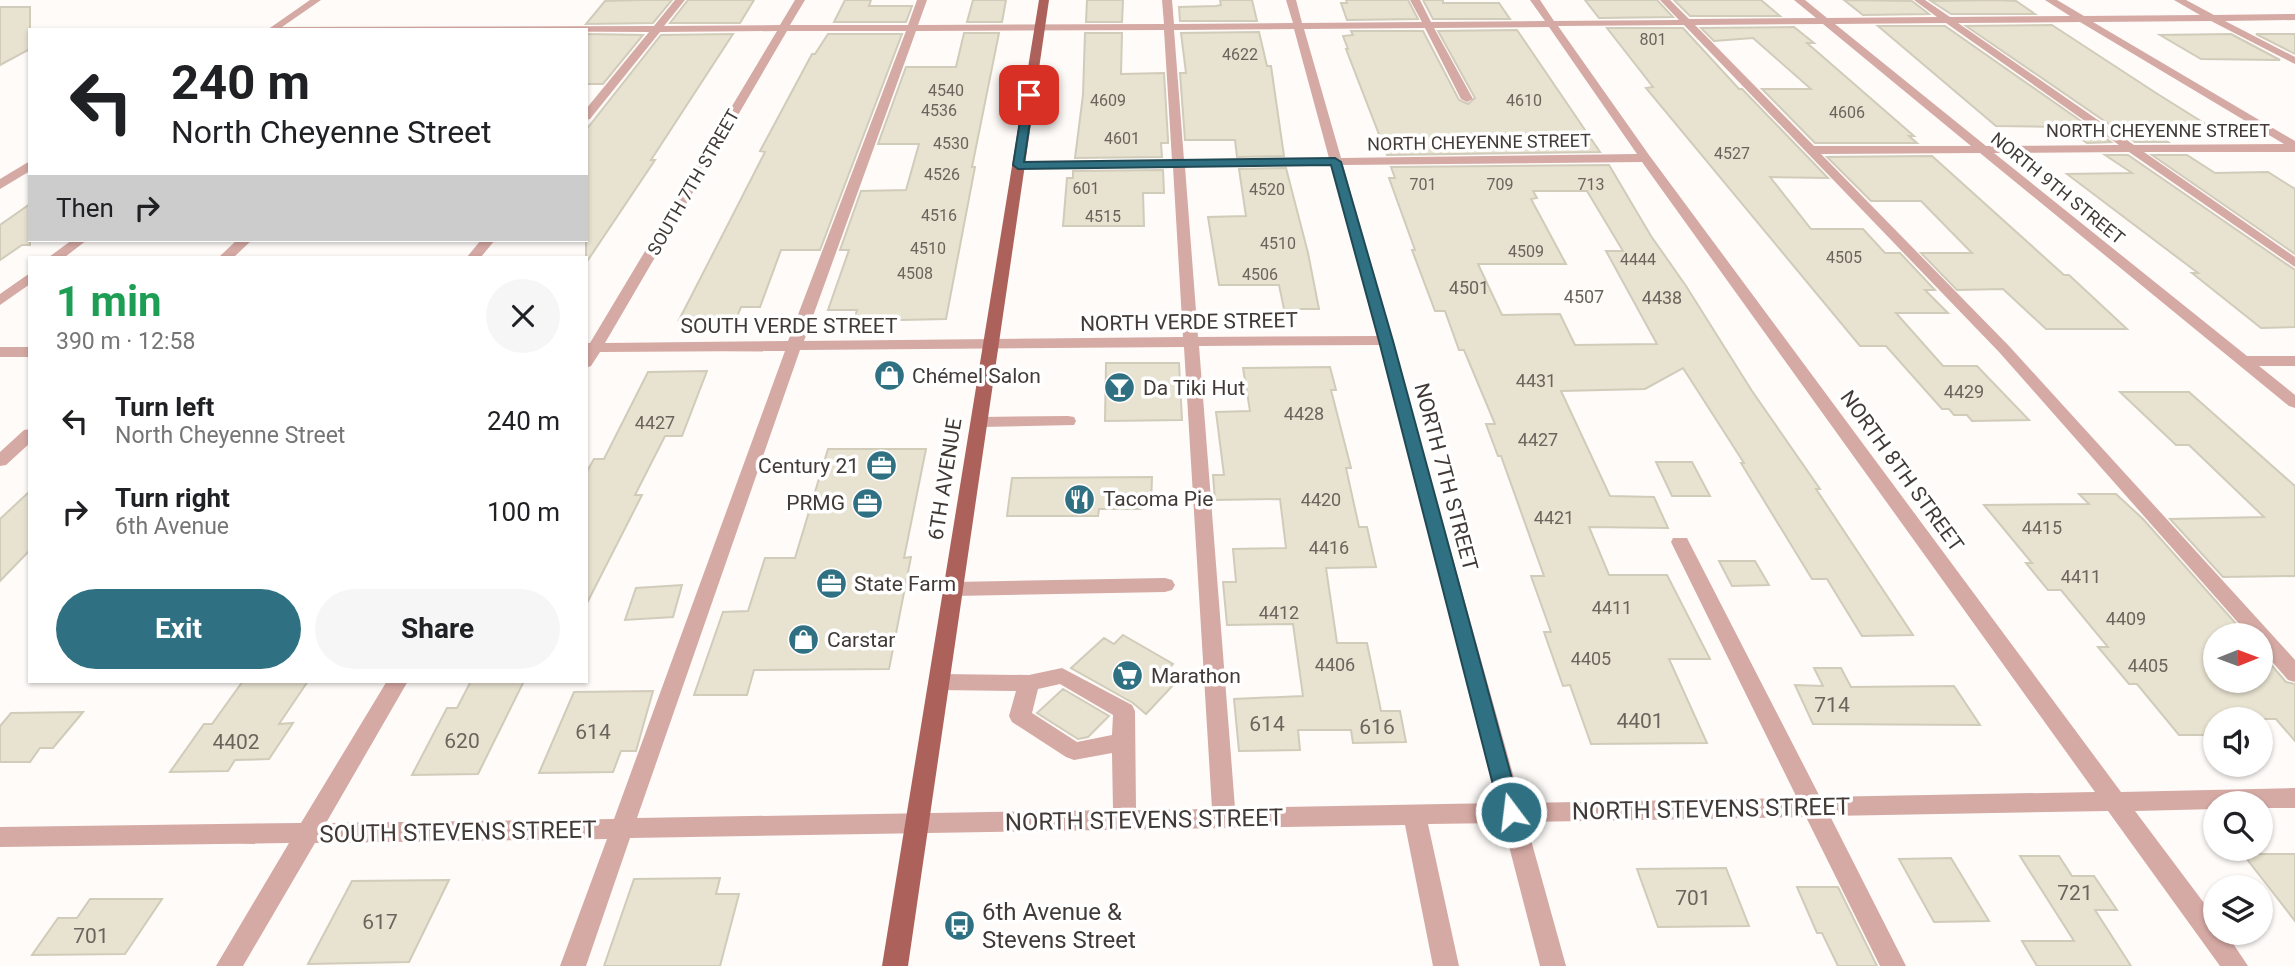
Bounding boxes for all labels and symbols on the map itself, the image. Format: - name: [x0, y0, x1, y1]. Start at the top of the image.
- house number: 801: [1640, 30, 1666, 49]
- house number: 4622: [1222, 45, 1258, 64]
- pin: [999, 65, 1059, 125]
- house number: 4540: [928, 81, 964, 100]
- house number: 4609: [1090, 91, 1126, 110]
- house number: 4610: [1506, 91, 1542, 110]
- house number: 4536: [921, 101, 957, 120]
- house number: 4606: [1829, 103, 1865, 122]
- street label: SOUTH 7TH STREET: [643, 105, 743, 259]
- street label: NORTH CHEYENNE STREET: [2046, 120, 2270, 141]
- street label: NORTH 9TH STREET: [1987, 128, 2129, 248]
- house number: 4601: [1104, 129, 1140, 148]
- street label: NORTH CHEYENNE STREET: [1367, 130, 1591, 154]
- house number: 4530: [933, 134, 969, 153]
- house number: 4527: [1714, 144, 1750, 163]
- house number: 4526: [924, 165, 960, 184]
- house number: 701: [1410, 175, 1436, 194]
- house number: 709: [1487, 175, 1513, 194]
- house number: 713: [1578, 175, 1604, 194]
- house number: 601: [1073, 179, 1099, 198]
- house number: 4520: [1249, 180, 1285, 199]
- house number: 4516: [921, 206, 957, 225]
- house number: 4515: [1085, 207, 1121, 226]
- house number: 4510: [1260, 234, 1296, 253]
- house number: 4510: [910, 239, 946, 258]
- house number: 4509: [1508, 242, 1544, 261]
- house number: 4505: [1826, 248, 1862, 267]
- house number: 4444: [1620, 250, 1656, 269]
- house number: 4508: [897, 264, 933, 283]
- house number: 4506: [1242, 265, 1278, 284]
- house number: 4501: [1449, 277, 1489, 298]
- house number: 4507: [1564, 286, 1604, 307]
- house number: 4438: [1642, 287, 1682, 308]
- street label: NORTH VERDE STREET: [1080, 308, 1299, 336]
- street label: SOUTH VERDE STREET: [681, 314, 898, 338]
- shop icon: Chémel Salon: [872, 359, 906, 393]
- place label: Chémel Salon: [912, 364, 1041, 388]
- house number: 4431: [1516, 370, 1556, 391]
- bar icon: Da Tiki Hut: [1103, 371, 1137, 405]
- place label: Da Tiki Hut: [1143, 376, 1245, 400]
- street label: NORTH 7TH STREET: [1409, 381, 1483, 574]
- house number: 4429: [1944, 381, 1984, 402]
- street label: NORTH 8TH STREET: [1835, 386, 1969, 557]
- house number: 4428: [1284, 403, 1324, 424]
- house number: 4427: [635, 412, 675, 433]
- street label: 6TH AVENUE: [924, 416, 966, 542]
- house number: 4427: [1518, 429, 1558, 450]
- office icon: Century 21: [865, 449, 899, 483]
- place label: Century 21: [758, 454, 859, 478]
- restaurant icon: Tacoma Pie: [1063, 482, 1097, 516]
- office icon: PRMG: [851, 486, 885, 520]
- place label: Tacoma Pie: [1103, 487, 1213, 511]
- house number: 4420: [1301, 489, 1341, 510]
- place label: PRMG: [786, 491, 845, 515]
- house number: 4421: [1534, 507, 1574, 528]
- house number: 4415: [2022, 517, 2062, 538]
- house number: 4416: [1309, 537, 1349, 558]
- house number: 4411: [2061, 566, 2101, 587]
- office icon: State Farm: [814, 567, 848, 601]
- place label: State Farm: [854, 572, 956, 596]
- house number: 4411: [1592, 597, 1632, 618]
- house number: 4412: [1259, 602, 1299, 623]
- house number: 4409: [2106, 608, 2146, 629]
- shop icon: Carstar: [787, 623, 821, 657]
- north arrow: [2203, 623, 2273, 693]
- place label: Carstar: [827, 628, 895, 652]
- house number: 4405: [1571, 648, 1611, 669]
- house number: 4406: [1315, 654, 1355, 675]
- house number: 4405: [2128, 655, 2168, 676]
- supermarket icon: Marathon: [1111, 659, 1145, 693]
- place label: Marathon: [1151, 664, 1241, 688]
- house number: 714: [1814, 693, 1850, 717]
- house number: 4401: [1616, 709, 1664, 733]
- house number: 614: [1249, 712, 1285, 736]
- house number: 616: [1359, 715, 1395, 739]
- house number: 614: [575, 720, 611, 744]
- house number: 620: [444, 729, 480, 753]
- house number: 4402: [212, 730, 260, 754]
- position arrow: [1474, 775, 1548, 849]
- street label: NORTH STEVENS STREET: [1572, 793, 1850, 825]
- street label: NORTH STEVENS STREET: [1005, 804, 1283, 836]
- street label: SOUTH STEVENS STREET: [319, 816, 597, 848]
- house number: 721: [2057, 881, 2093, 905]
- house number: 701: [1675, 886, 1711, 910]
- place label: 6th Avenue & Stevens Street: [982, 898, 1136, 954]
- bus stop icon: 6th Avenue & Stevens Street: [942, 909, 976, 943]
- house number: 617: [362, 910, 398, 934]
- house number: 701: [73, 924, 109, 948]

